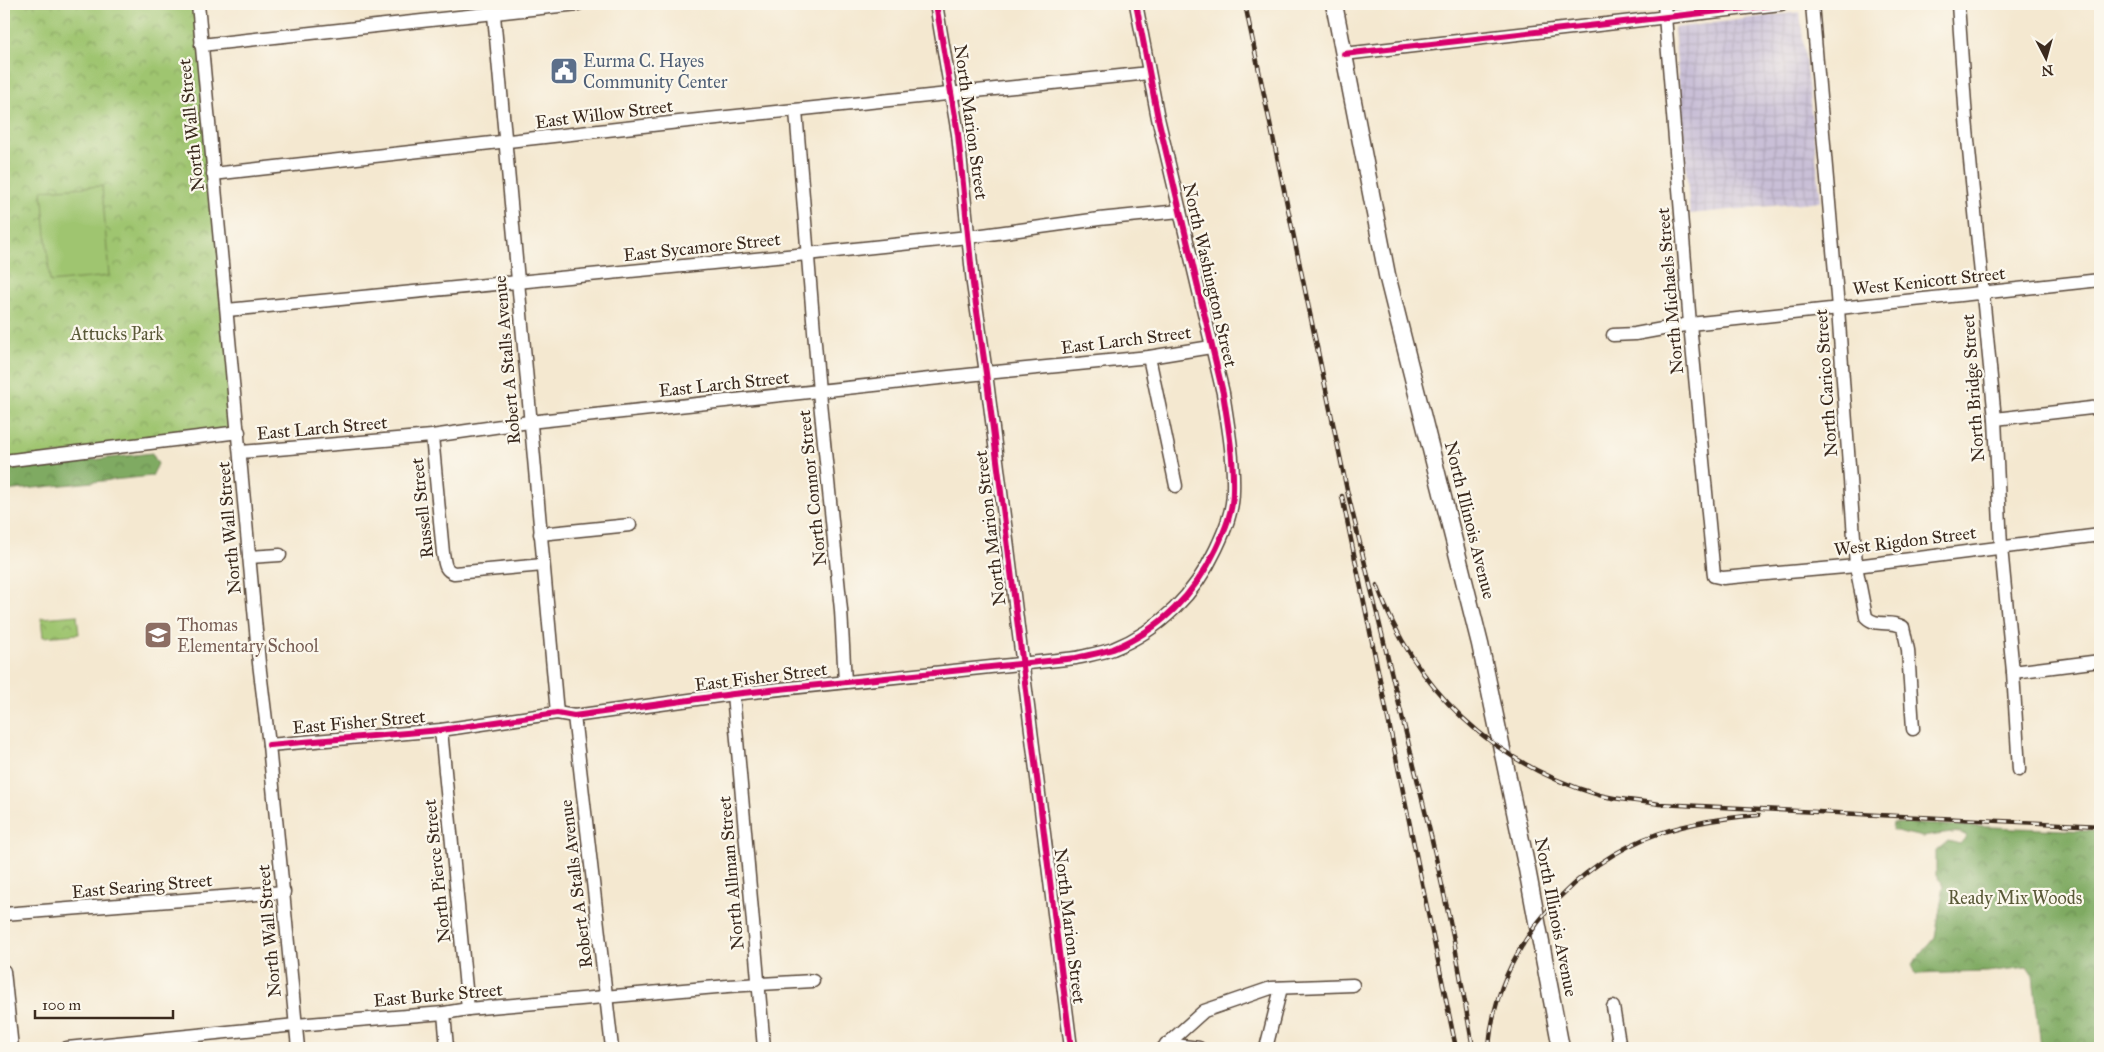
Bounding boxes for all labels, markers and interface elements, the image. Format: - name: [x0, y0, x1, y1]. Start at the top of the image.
- north arrow: [2022, 32, 2072, 82]
- street label: North Marion Street: [949, 43, 993, 202]
- place label: Eurma C. Hayes Community Center: [583, 50, 728, 93]
- public building icon: Eurma C. Hayes Community Center: [549, 56, 579, 86]
- street label: North Wall Street: [173, 57, 209, 192]
- text: N: [2040, 61, 2054, 80]
- street label: East Willow Street: [534, 95, 675, 133]
- street label: North Washington Street: [1177, 181, 1242, 370]
- street label: North Michaels Street: [1652, 206, 1688, 375]
- street label: East Sycamore Street: [622, 228, 782, 266]
- street label: West Kenicott Street: [1852, 262, 2007, 300]
- street label: Robert A Stalls Avenue: [489, 275, 525, 445]
- street label: North Carico Street: [1810, 308, 1842, 458]
- street label: North Bridge Street: [1957, 313, 1990, 463]
- street label: East Larch Street: [1060, 321, 1193, 359]
- park label: Attucks Park: [69, 323, 164, 345]
- street label: East Larch Street: [658, 366, 791, 402]
- street label: North Connor Street: [793, 408, 831, 567]
- street label: East Larch Street: [256, 411, 389, 445]
- street label: North Illinois Avenue: [1440, 439, 1500, 601]
- street label: North Marion Street: [969, 448, 1010, 607]
- street label: Russell Street: [406, 456, 438, 559]
- street label: North Wall Street: [212, 460, 246, 595]
- street label: West Rigdon Street: [1833, 521, 1978, 562]
- place label: Thomas Elementary School: [177, 614, 319, 657]
- school or university icon: Thomas Elementary School: [143, 620, 173, 650]
- street label: East Fisher Street: [693, 658, 829, 696]
- street label: East Fisher Street: [292, 705, 427, 739]
- street label: North Allman Street: [713, 795, 749, 951]
- street label: North Pierce Street: [418, 798, 455, 944]
- street label: Robert A Stalls Avenue: [555, 799, 597, 969]
- street label: North Illinois Avenue: [1530, 835, 1582, 999]
- street label: North Marion Street: [1050, 847, 1091, 1006]
- street label: North Wall Street: [252, 863, 286, 998]
- street label: East Searing Street: [71, 869, 214, 904]
- park label: Ready Mix Woods: [1948, 887, 2082, 909]
- street label: East Burke Street: [372, 978, 504, 1012]
- scale bar: [35, 987, 172, 1019]
- text: 100 m: [42, 996, 82, 1014]

